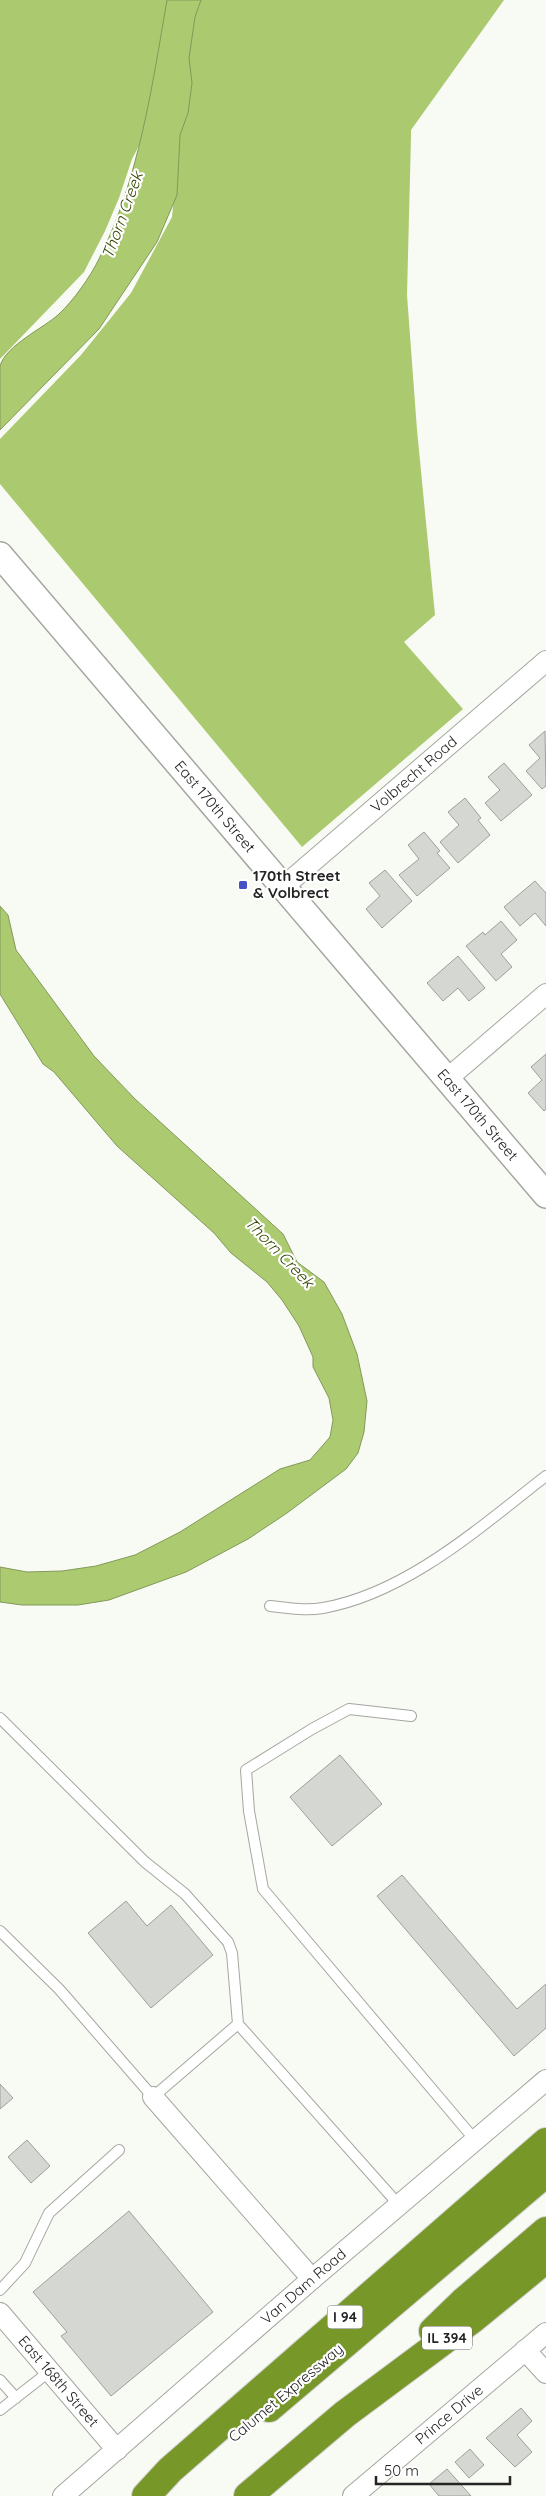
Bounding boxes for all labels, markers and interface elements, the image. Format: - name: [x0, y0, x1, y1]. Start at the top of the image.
- water label: Thorn Creek: [97, 167, 147, 261]
- street label: Volbrecht Road: [366, 732, 461, 817]
- street label: East 170th Street: [171, 757, 260, 856]
- place label: 170th Street & Volbrect: [253, 866, 341, 902]
- marker: 170th Street & Volbrect: [237, 879, 249, 891]
- street label: East 170th Street: [434, 1065, 523, 1164]
- water label: Thorn Creek: [241, 1212, 320, 1293]
- street label: Van Dam Road: [257, 2244, 350, 2328]
- road number: I 94: [328, 2306, 362, 2328]
- road number: IL 394: [422, 2326, 472, 2350]
- street label: East 168th Street: [14, 2331, 103, 2431]
- street label: Calumet Expressway: [224, 2339, 347, 2446]
- street label: Prince Drive: [411, 2380, 487, 2448]
- scale bar: [376, 2454, 510, 2486]
- text: 50 m: [384, 2461, 419, 2480]

